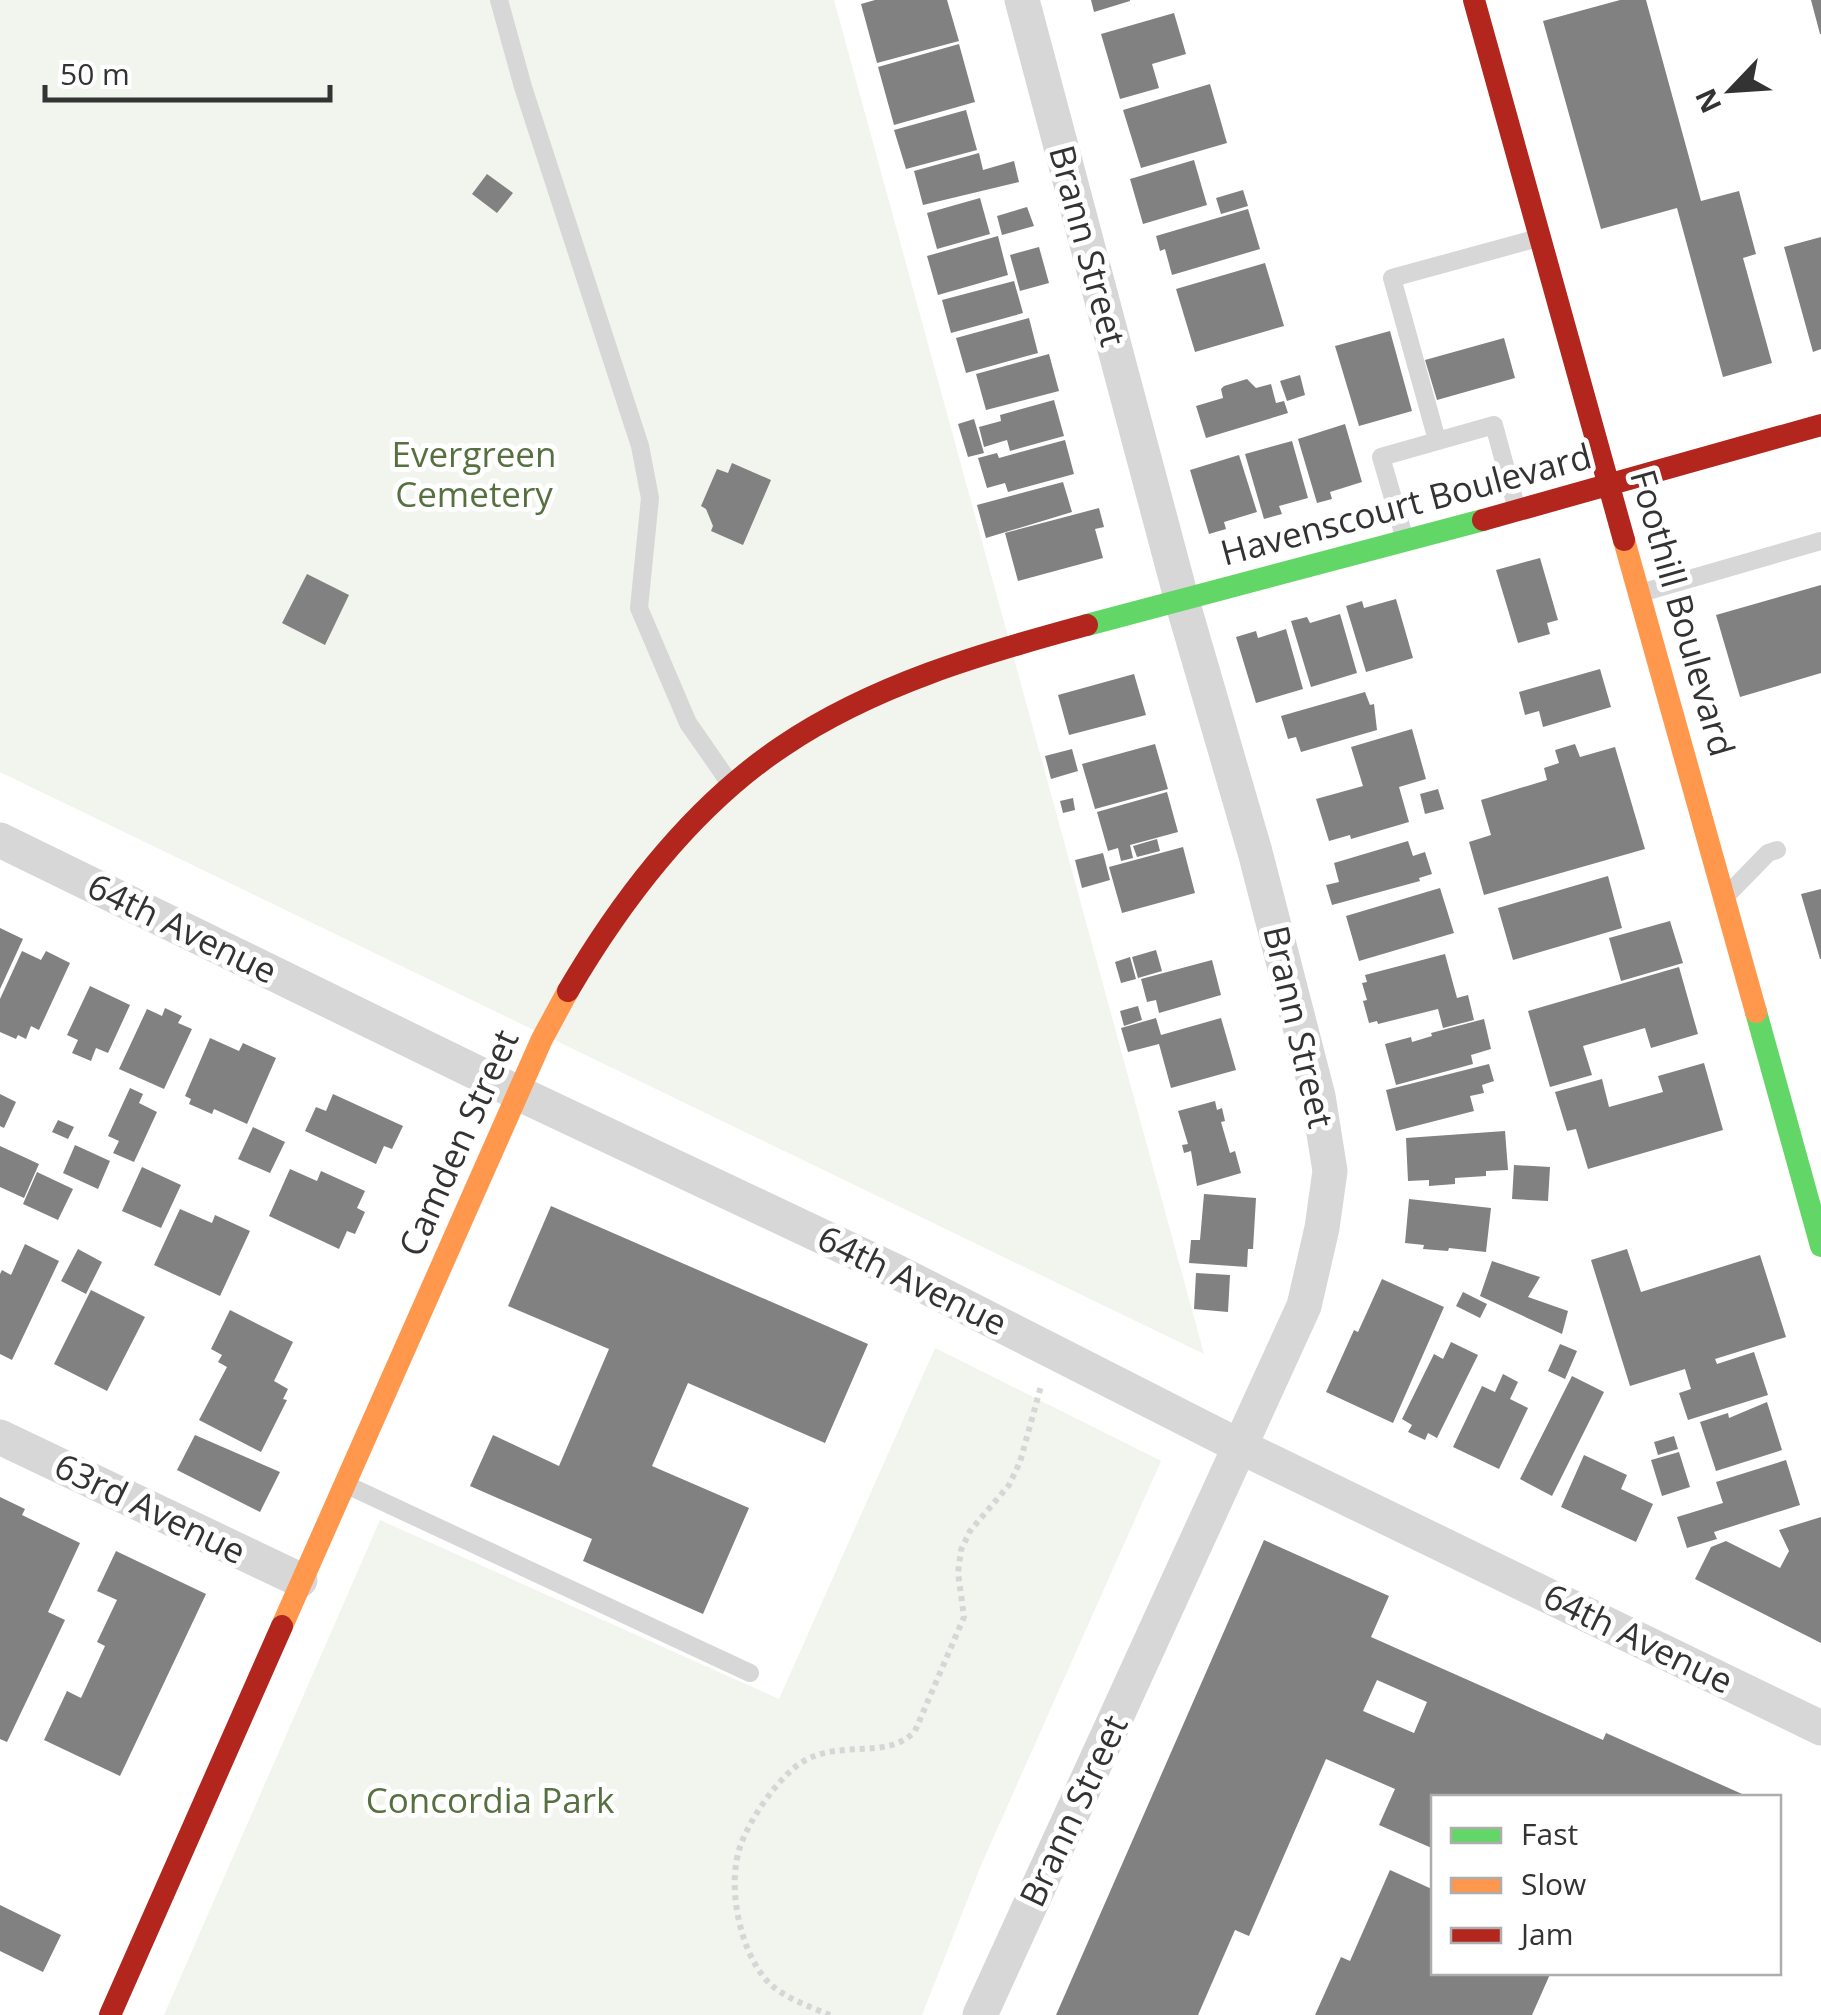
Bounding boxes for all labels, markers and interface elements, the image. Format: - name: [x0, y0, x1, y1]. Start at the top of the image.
- scale bar: [45, 40, 330, 102]
- north arrow: [1681, 40, 1781, 140]
- text: 50 m: [60, 53, 130, 94]
- text: N: [1685, 83, 1729, 119]
- street label: Brann Street: [1039, 140, 1138, 351]
- park label: Evergreen Cemetery: [392, 430, 556, 517]
- street label: Havenscourt Boulevard: [1215, 431, 1596, 576]
- street label: Foothill Boulevard: [1620, 464, 1747, 761]
- street label: 64th Avenue: [80, 862, 285, 994]
- street label: Brann Street: [1253, 921, 1346, 1132]
- street label: Camden Street: [387, 1022, 529, 1263]
- street label: 64th Avenue: [810, 1214, 1015, 1346]
- street label: 63rd Avenue: [47, 1441, 254, 1574]
- street label: 64th Avenue: [1536, 1572, 1741, 1704]
- street label: Brann Street: [1008, 1707, 1137, 1914]
- park label: Concordia Park: [366, 1776, 615, 1823]
- legend: [1431, 1795, 1781, 1975]
- text: Fast: [1521, 1813, 1578, 1854]
- text: Slow: [1521, 1863, 1586, 1904]
- text: Jam: [1518, 1913, 1574, 1954]

